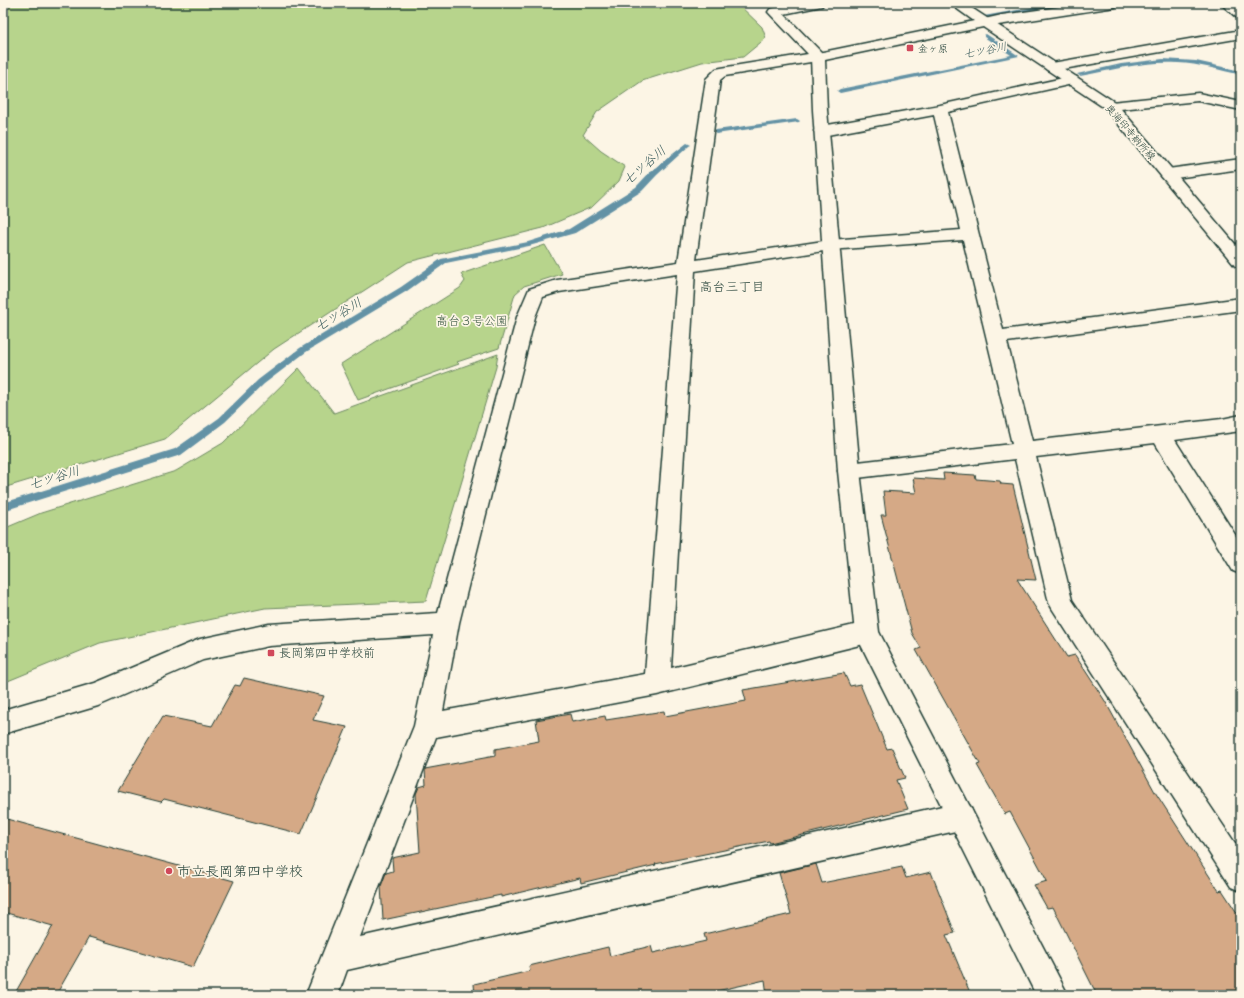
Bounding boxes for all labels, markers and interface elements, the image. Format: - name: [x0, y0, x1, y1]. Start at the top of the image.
- water label: 七ツ谷川: [962, 39, 1008, 62]
- place label: 金ヶ原: [918, 42, 948, 56]
- marker: 金ヶ原: [905, 43, 915, 53]
- street label: 奥海印寺納所線: [1102, 102, 1158, 164]
- water label: 七ツ谷川: [619, 142, 670, 190]
- district label: 高台三丁目: [699, 278, 765, 296]
- water label: 七ツ谷川: [312, 294, 365, 336]
- park label: 高台３号公園: [436, 313, 508, 330]
- water label: 七ツ谷川: [27, 462, 82, 494]
- place label: 長岡第四中学校前: [279, 645, 375, 662]
- marker: 長岡第四中学校前: [266, 648, 276, 658]
- place label: 市立長岡第四中学校: [177, 862, 303, 882]
- marker: 市立長岡第四中学校: [164, 866, 174, 876]

